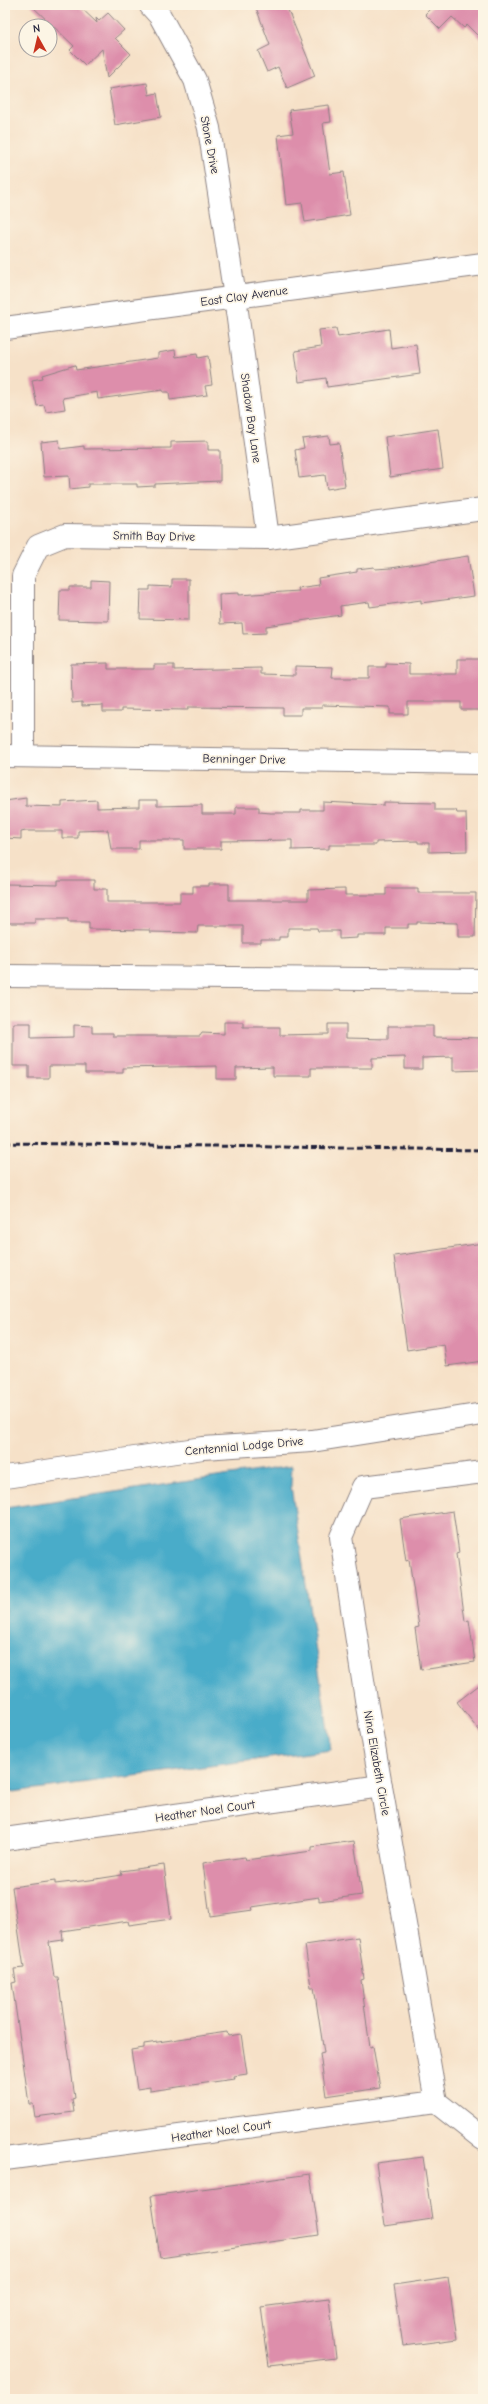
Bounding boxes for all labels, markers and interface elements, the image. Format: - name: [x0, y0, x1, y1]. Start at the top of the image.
- north arrow: [18, 18, 58, 58]
- text: N: [32, 22, 41, 36]
- street label: Stone Drive: [198, 115, 222, 175]
- street label: East Clay Avenue: [199, 283, 289, 309]
- street label: Shadow Bay Lane: [238, 372, 264, 464]
- street label: Smith Bay Drive: [113, 528, 195, 544]
- street label: Benninger Drive: [202, 751, 286, 767]
- street label: Centennial Lodge Drive: [184, 1434, 304, 1458]
- street label: Nina Elizabeth Circle: [361, 1709, 393, 1817]
- street label: Heather Noel Court: [154, 1797, 256, 1825]
- street label: Heather Noel Court: [170, 2117, 272, 2145]

